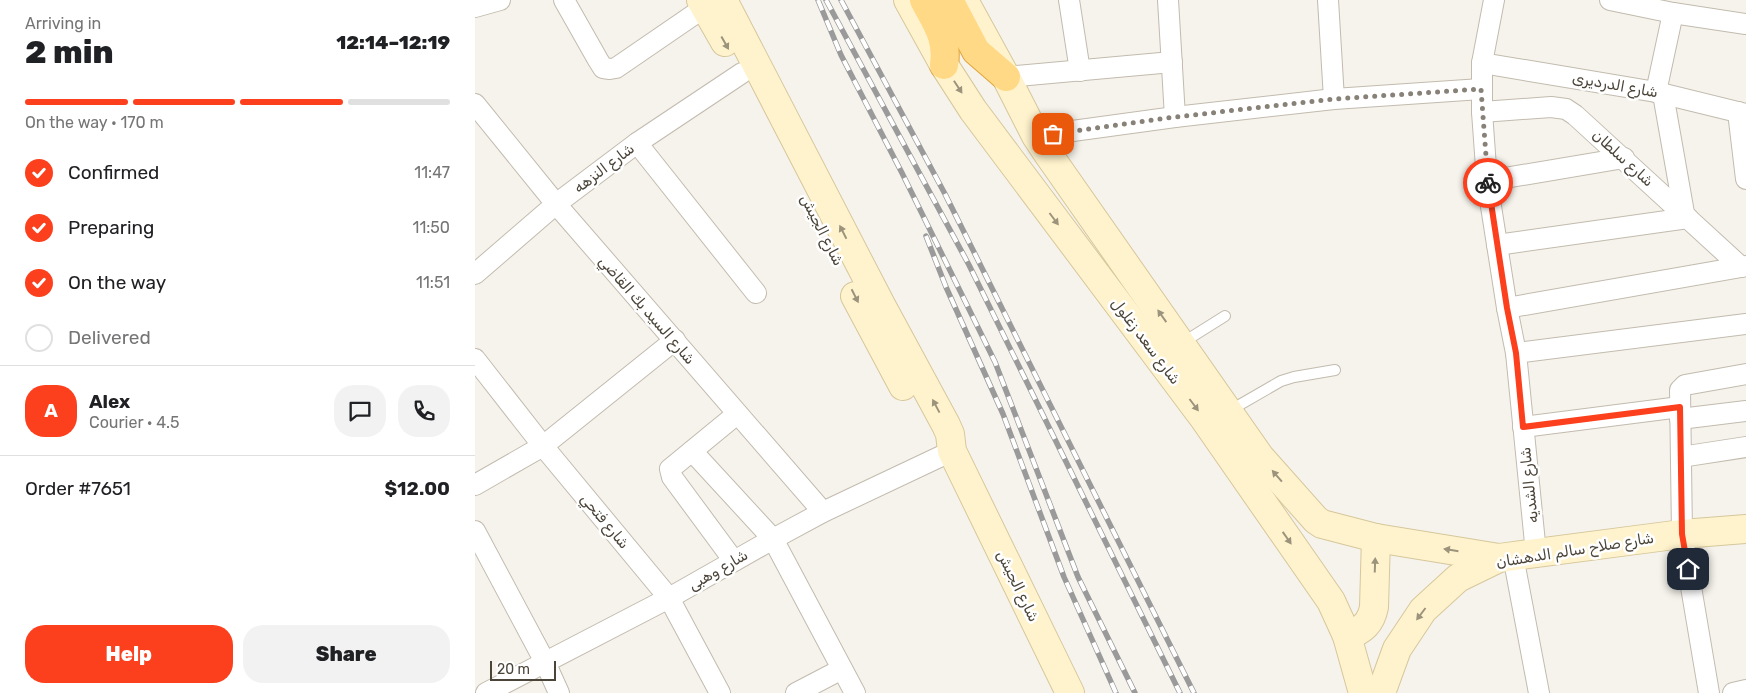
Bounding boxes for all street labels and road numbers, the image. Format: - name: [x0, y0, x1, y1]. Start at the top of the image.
- street label: شارع الدرديرى: [1570, 69, 1659, 103]
- street label: شارع سلطان: [1587, 126, 1657, 192]
- street label: شارع النزهه: [570, 139, 639, 198]
- street label: شارع الجيش: [795, 191, 848, 269]
- street label: شارع السيد بك القاضي: [593, 252, 699, 370]
- street label: شارع سعد زغلول: [1106, 294, 1184, 389]
- street label: شارع الشديه: [1516, 446, 1544, 524]
- street label: شارع فتحي: [574, 490, 633, 554]
- street label: شارع صلاح سالم الدهشان: [1495, 529, 1655, 573]
- street label: شارع وهبى: [685, 546, 752, 596]
- street label: شارع الجيش: [991, 547, 1043, 626]

